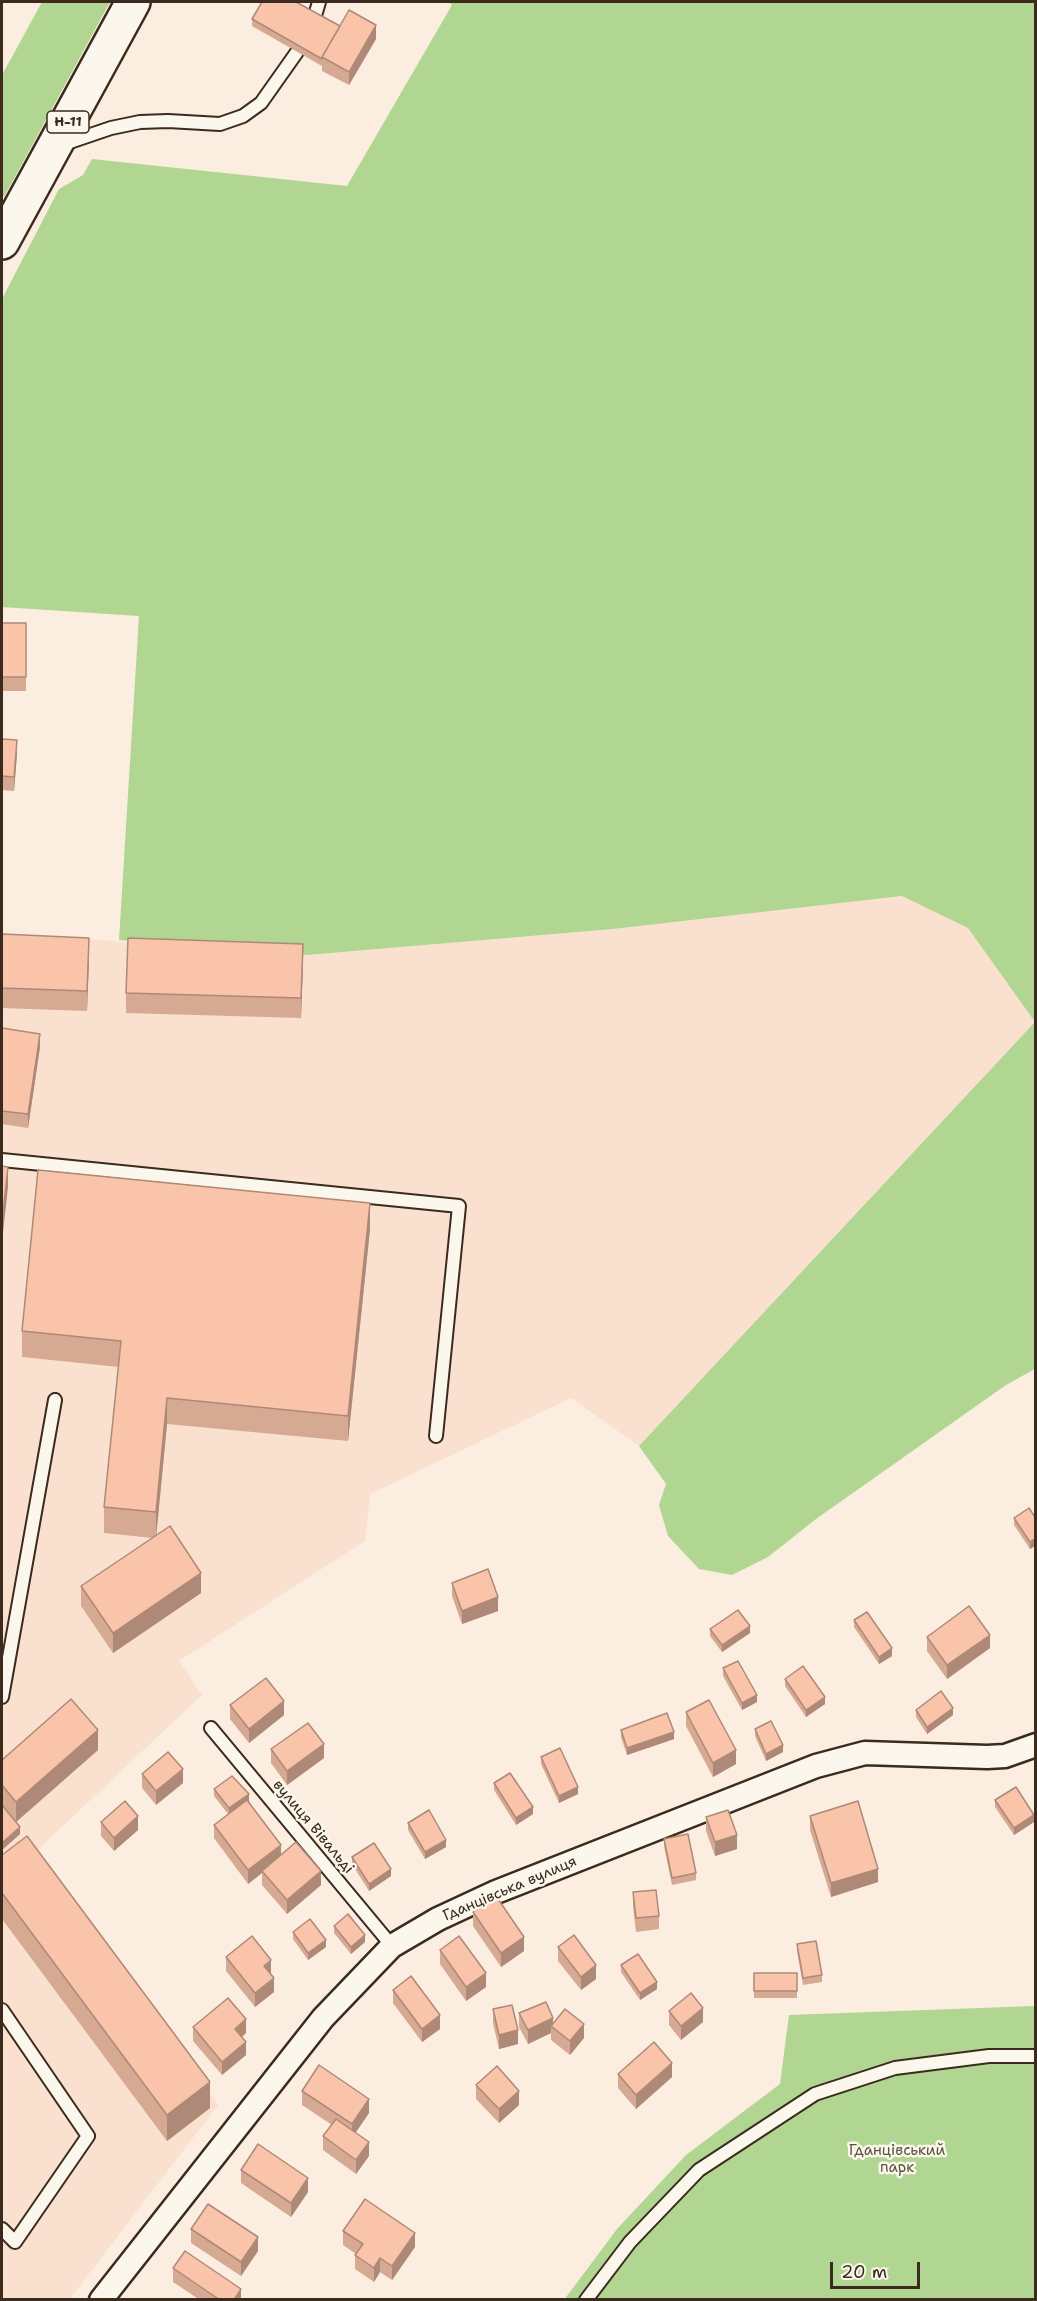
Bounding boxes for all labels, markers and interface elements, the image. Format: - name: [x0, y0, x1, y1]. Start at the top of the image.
- road number: Н-11: [47, 111, 89, 133]
- street label: вулиця Вівальді: [269, 1776, 357, 1878]
- street label: Гданцівська вулиця: [440, 1853, 580, 1925]
- park label: Гданцівський парк: [849, 2142, 945, 2177]
- scale bar: [833, 2250, 923, 2288]
- text: 20 m: [841, 2260, 887, 2284]

